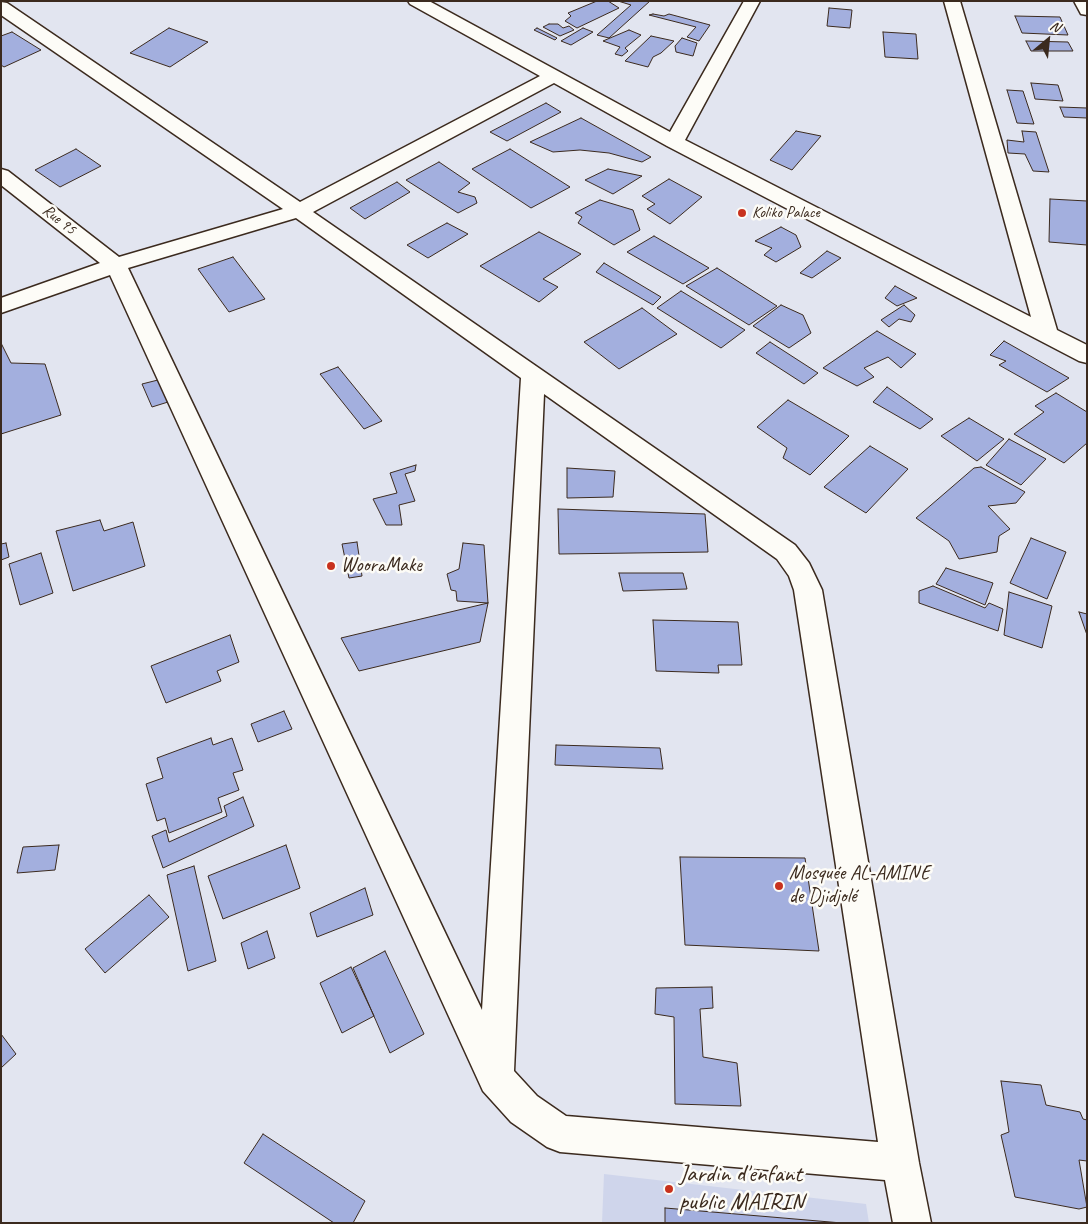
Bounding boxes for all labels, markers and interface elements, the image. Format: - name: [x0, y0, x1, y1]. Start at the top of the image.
- north arrow: [1023, 15, 1073, 65]
- text: N: [1047, 17, 1063, 36]
- street label: Rue 95: [38, 201, 80, 239]
- place label: Koliko Palace: [752, 203, 820, 223]
- marker: Koliko Palace: [736, 207, 748, 219]
- place label: WooraMake: [341, 554, 422, 578]
- marker: WooraMake: [325, 560, 337, 572]
- place label: Mosquée AL-AMINE de Djidjolé: [789, 862, 930, 909]
- marker: Mosquée AL-AMINE de Djidjolé: [773, 880, 785, 892]
- place label: Jardin d'enfant public MAIRIN: [679, 1161, 804, 1217]
- marker: Jardin d'enfant public MAIRIN: [663, 1183, 675, 1195]

